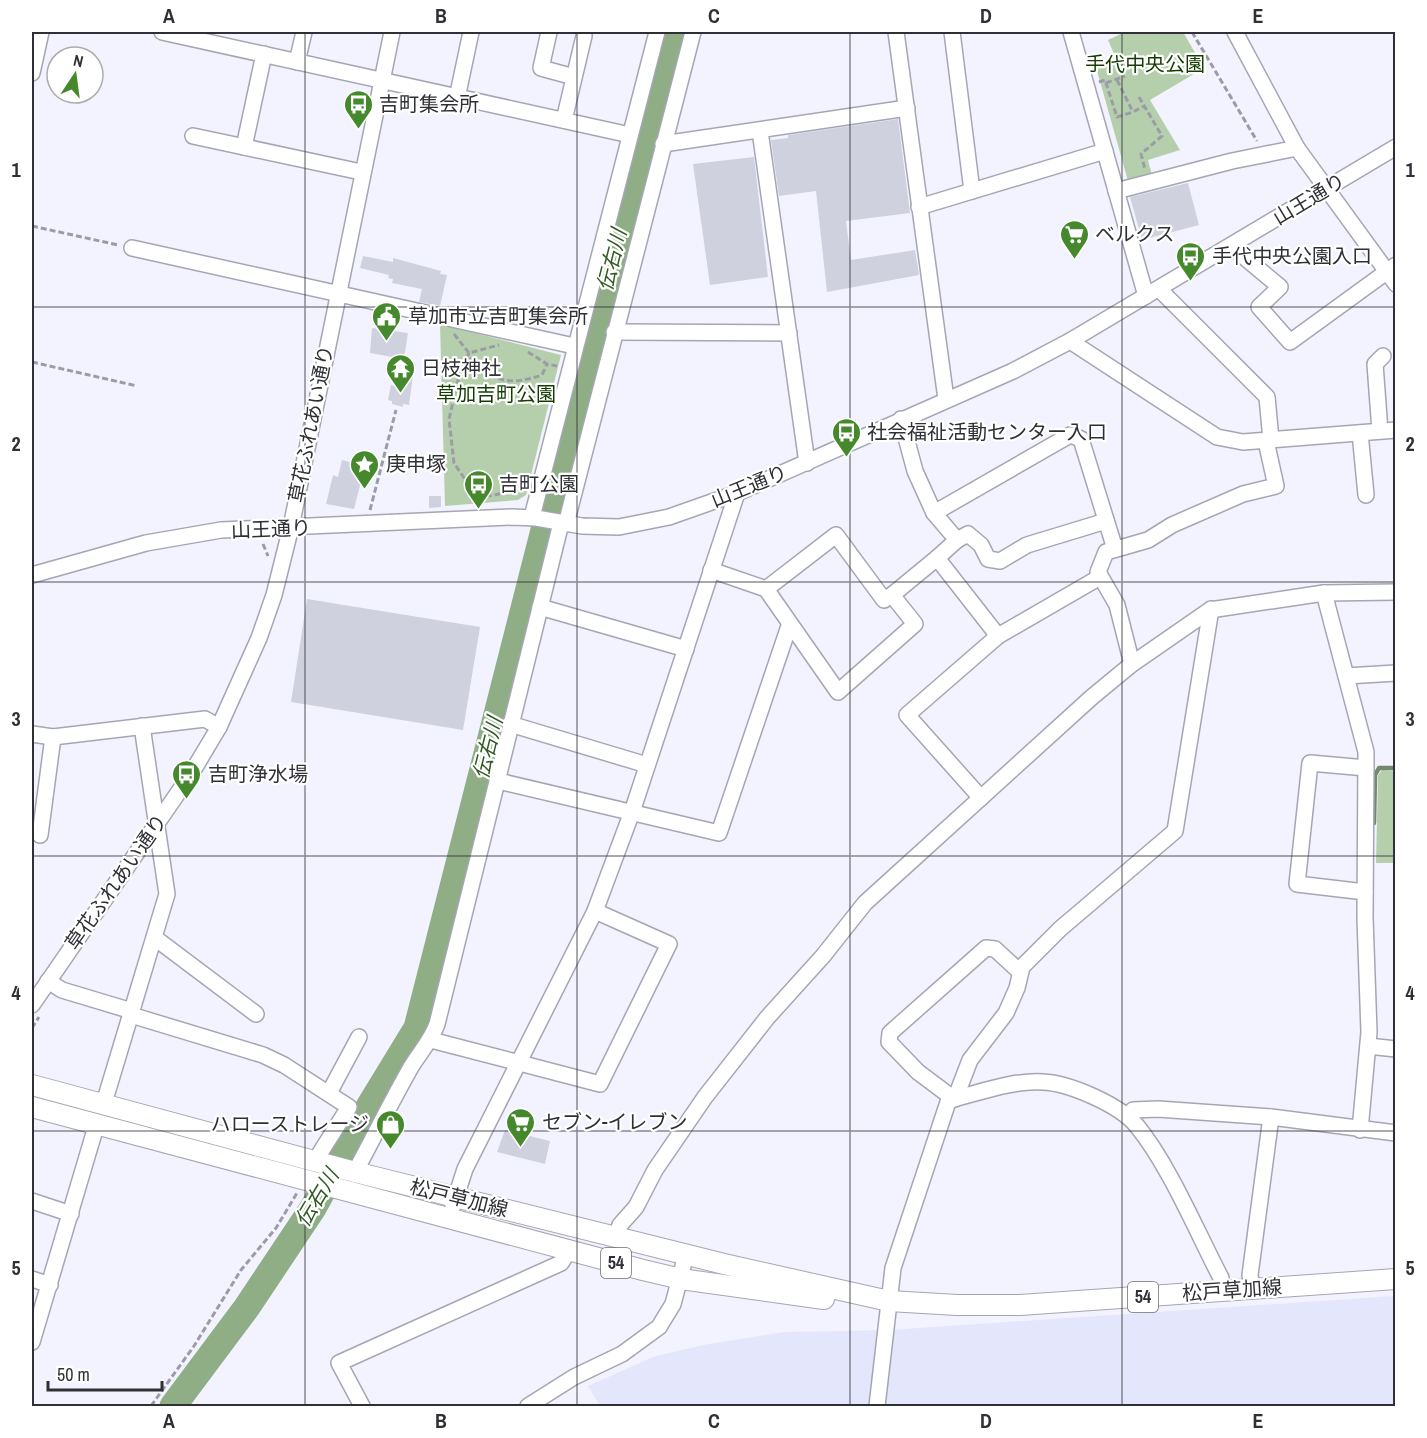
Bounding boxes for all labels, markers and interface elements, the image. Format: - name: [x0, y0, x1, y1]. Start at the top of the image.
- text: A: [163, 2, 175, 29]
- text: B: [435, 2, 447, 29]
- text: C: [708, 2, 720, 29]
- text: D: [980, 2, 992, 29]
- text: E: [1253, 2, 1264, 29]
- north arrow: [45, 45, 105, 105]
- text: N: [71, 49, 85, 72]
- park label: 手代中央公園: [1085, 50, 1205, 77]
- bus stop icon: 吉町集会所: [342, 88, 374, 130]
- place label: 吉町集会所: [379, 90, 479, 117]
- text: 1: [11, 156, 21, 183]
- text: 1: [1405, 156, 1415, 183]
- street label: 山王通り: [1268, 166, 1350, 231]
- supermarket icon: ベルクス: [1058, 218, 1090, 260]
- place label: ベルクス: [1095, 220, 1174, 247]
- water label: 伝右川: [590, 224, 634, 294]
- bus stop icon: 手代中央公園入口: [1175, 240, 1207, 282]
- place label: 手代中央公園入口: [1212, 242, 1372, 269]
- public building icon: 草加市立吉町集会所: [371, 300, 403, 342]
- place label: 草加市立吉町集会所: [408, 302, 588, 329]
- street label: 草花ふれあい通り: [282, 343, 339, 505]
- temple icon: 日枝神社: [384, 352, 416, 394]
- place label: 日枝神社: [421, 354, 501, 381]
- park label: 草加吉町公園: [436, 380, 556, 407]
- bus stop icon: 社会福祉活動センター入口: [830, 416, 862, 458]
- place label: 社会福祉活動センター入口: [867, 418, 1107, 445]
- text: 2: [11, 430, 21, 457]
- text: 2: [1405, 430, 1415, 457]
- place icon: 庚申塚: [349, 448, 381, 490]
- place label: 庚申塚: [386, 450, 446, 477]
- street label: 山王通り: [707, 458, 791, 513]
- bus stop icon: 吉町公園: [462, 468, 494, 510]
- place label: 吉町公園: [499, 470, 579, 497]
- street label: 山王通り: [231, 514, 311, 543]
- text: 3: [11, 705, 21, 732]
- text: 3: [1405, 705, 1415, 732]
- water label: 伝右川: [466, 712, 510, 782]
- bus stop icon: 吉町浄水場: [171, 758, 203, 800]
- place label: 吉町浄水場: [208, 760, 308, 787]
- street label: 草花ふれあい通り: [59, 808, 173, 955]
- text: 4: [11, 979, 21, 1006]
- text: 4: [1405, 979, 1415, 1006]
- supermarket icon: セブン-イレブン: [505, 1106, 537, 1148]
- shop icon: ハローストレージ: [374, 1108, 406, 1150]
- place label: セブン-イレブン: [542, 1108, 687, 1135]
- place label: ハローストレージ: [210, 1110, 369, 1137]
- water label: 伝右川: [288, 1162, 346, 1232]
- street label: 松戸草加線: [407, 1172, 511, 1223]
- road number: 54: [601, 1248, 631, 1278]
- text: 5: [11, 1254, 21, 1281]
- text: 5: [1405, 1254, 1415, 1281]
- street label: 松戸草加線: [1181, 1273, 1283, 1306]
- road number: 54: [1128, 1282, 1158, 1312]
- scale bar: [48, 1354, 162, 1392]
- text: 50 m: [57, 1362, 90, 1387]
- text: A: [163, 1407, 175, 1434]
- text: B: [435, 1407, 447, 1434]
- text: C: [708, 1407, 720, 1434]
- text: D: [980, 1407, 992, 1434]
- text: E: [1253, 1407, 1264, 1434]

